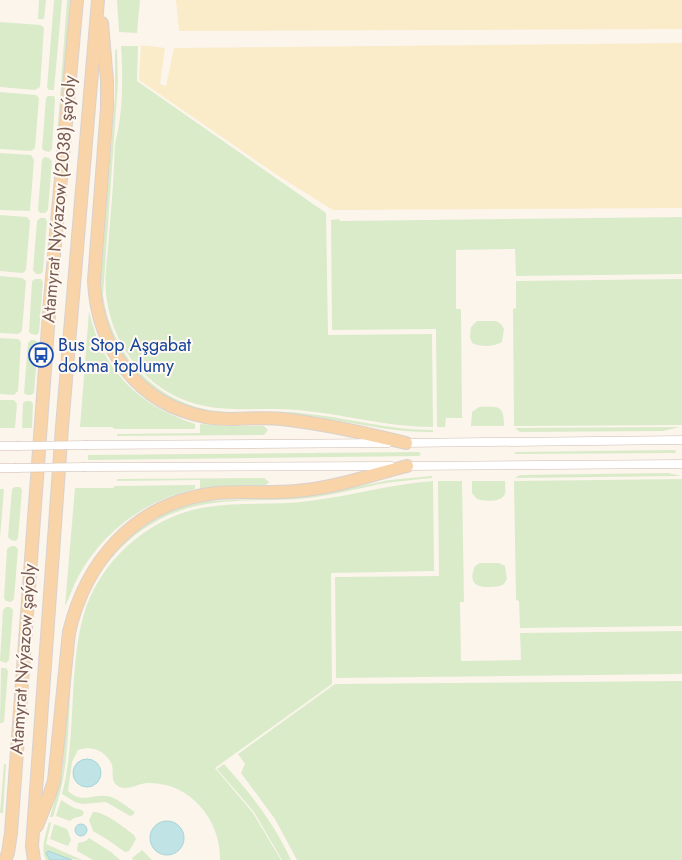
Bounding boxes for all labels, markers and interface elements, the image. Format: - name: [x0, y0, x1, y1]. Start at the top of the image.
- street label: Atamyrat Nyýazow (2038) şaýoly: [35, 74, 83, 324]
- place label: Bus Stop Aşgabat dokma toplumy: [58, 332, 192, 379]
- bus stop icon: Bus Stop Aşgabat dokma toplumy: [28, 342, 54, 368]
- street label: Atamyrat Nyýazow şaýoly: [3, 563, 43, 755]

